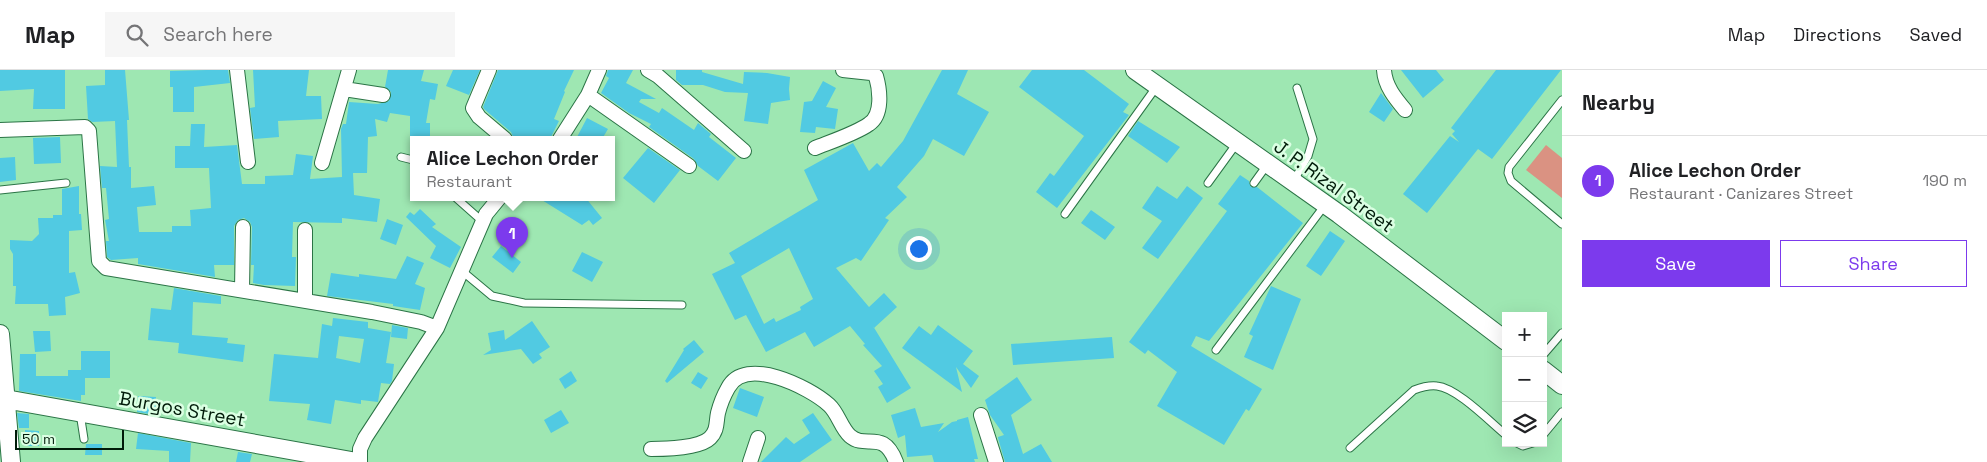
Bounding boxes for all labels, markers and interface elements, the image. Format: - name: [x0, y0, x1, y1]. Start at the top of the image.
- search box: [105, 12, 455, 57]
- text: Map: [25, 19, 75, 50]
- icon: search: [123, 21, 151, 49]
- text: Search here: [163, 22, 273, 47]
- text: Map: [1728, 23, 1765, 46]
- text: Directions: [1793, 23, 1882, 46]
- text: Saved: [1910, 23, 1962, 46]
- text: Nearby: [1582, 89, 1655, 116]
- street label: J. P. Rizal Street: [1269, 134, 1399, 238]
- popup: [410, 136, 615, 201]
- text: Alice Lechon Order: [427, 146, 598, 171]
- text: Alice Lechon Order: [1629, 158, 1801, 183]
- text: 1: [1594, 170, 1602, 191]
- text: 190 m: [1922, 170, 1967, 191]
- text: Restaurant: [427, 171, 512, 192]
- text: Restaurant · Canizares Street: [1629, 183, 1853, 204]
- pin: 1: [496, 217, 528, 258]
- your location: [906, 236, 932, 262]
- button: Save: [1582, 240, 1770, 287]
- button: Share: [1780, 240, 1967, 287]
- map controls: [1502, 312, 1547, 447]
- button: +: [1502, 312, 1547, 357]
- button: −: [1502, 357, 1547, 402]
- street label: Burgos Street: [117, 386, 247, 432]
- button: layers: [1502, 402, 1547, 447]
- scale bar: [15, 427, 124, 450]
- text: 50 m: [22, 430, 55, 448]

